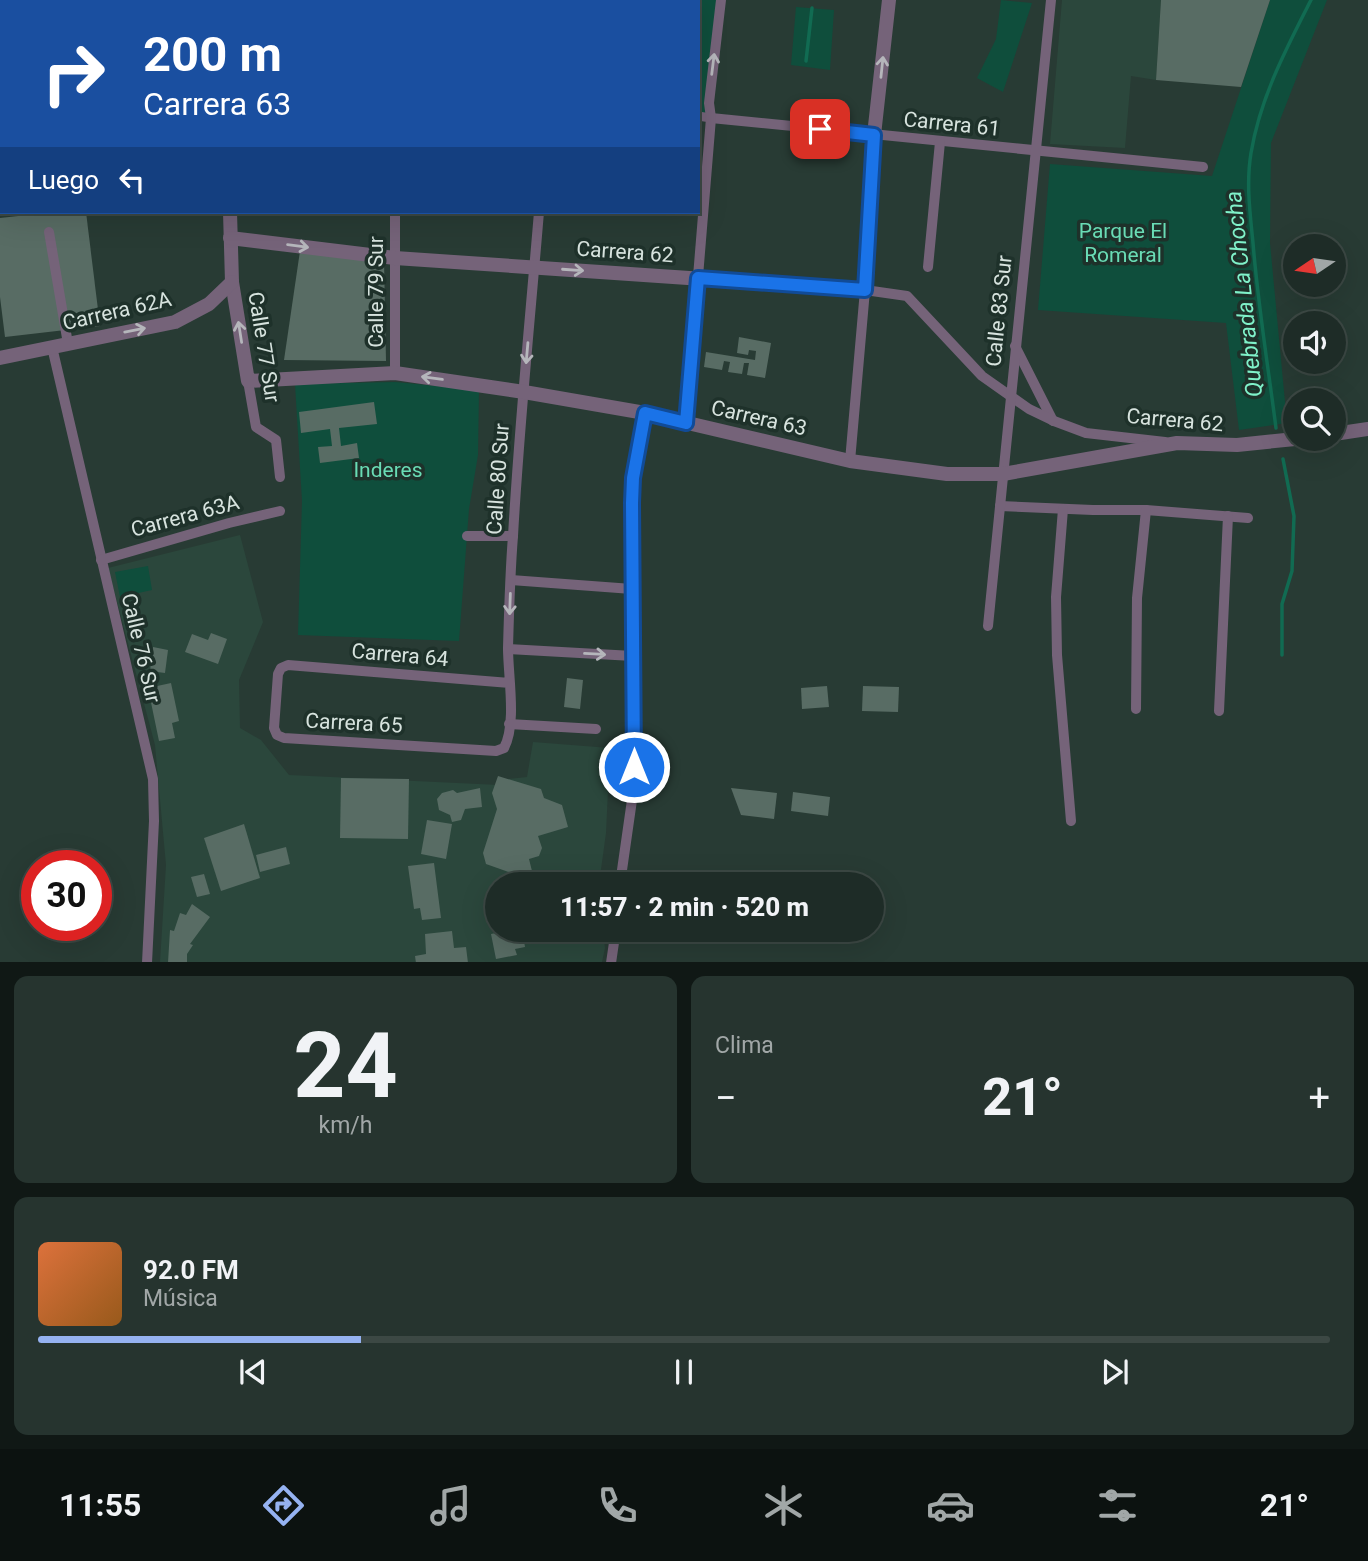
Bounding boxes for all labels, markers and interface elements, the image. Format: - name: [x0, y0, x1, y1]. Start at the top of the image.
- text: 200 m: [143, 26, 282, 83]
- icon: right: [28, 28, 119, 119]
- one-way arrow: [707, 53, 720, 76]
- one-way arrow: [876, 57, 889, 79]
- text: Carrera 63: [143, 85, 291, 123]
- pin: [790, 99, 850, 159]
- street label: Carrera 61: [902, 107, 1002, 141]
- icon: arrive: [801, 110, 839, 148]
- icon: left: [113, 161, 151, 199]
- text: Luego: [28, 165, 99, 195]
- water label: Quebrada La Chocha: [1220, 190, 1268, 398]
- park label: Parque El Romeral: [1079, 219, 1167, 267]
- north arrow: [1283, 234, 1346, 298]
- map controls: [1283, 234, 1346, 451]
- street label: Calle 79 Sur: [364, 236, 388, 348]
- street label: Carrera 62: [576, 237, 675, 267]
- one-way arrow: [286, 240, 308, 253]
- street label: Calle 83 Sur: [981, 254, 1017, 368]
- one-way arrow: [561, 264, 584, 277]
- street label: Carrera 62A: [60, 287, 174, 335]
- street label: Calle 77 Sur: [243, 290, 285, 404]
- button: sound: [1283, 311, 1346, 374]
- one-way arrow: [233, 321, 246, 343]
- one-way arrow: [123, 323, 146, 337]
- one-way arrow: [520, 341, 533, 364]
- one-way arrow: [422, 372, 444, 385]
- button: search: [1283, 388, 1346, 451]
- street label: Carrera 63: [709, 395, 809, 441]
- street label: Carrera 62: [1126, 404, 1225, 436]
- street label: Calle 80 Sur: [482, 422, 514, 536]
- park label: Inderes: [353, 458, 423, 482]
- street label: Carrera 63A: [128, 490, 242, 542]
- street label: Calle 76 Sur: [117, 591, 165, 705]
- one-way arrow: [503, 593, 517, 616]
- street label: Carrera 64: [351, 639, 450, 671]
- one-way arrow: [583, 647, 606, 660]
- street label: Carrera 65: [305, 708, 403, 738]
- position arrow: [597, 730, 671, 804]
- speed limit sign: 30: [21, 850, 112, 941]
- text: 11:57 · 2 min · 520 m: [560, 892, 809, 922]
- text: 24: [293, 1013, 398, 1119]
- text: Clima: [715, 1032, 774, 1059]
- text: 21°: [982, 1067, 1063, 1128]
- text: −: [715, 1076, 737, 1120]
- text: +: [1308, 1076, 1330, 1120]
- text: km/h: [319, 1112, 373, 1139]
- text: 92.0 FM: [143, 1255, 239, 1285]
- text: Música: [143, 1285, 218, 1312]
- icon: previous: [234, 1353, 272, 1391]
- icon: pause: [665, 1353, 703, 1391]
- icon: next: [1096, 1353, 1134, 1391]
- icon: directions: [259, 1481, 308, 1530]
- icon: music: [426, 1481, 475, 1530]
- icon: phone: [593, 1481, 642, 1530]
- icon: climate: [759, 1481, 808, 1530]
- icon: car: [926, 1481, 975, 1530]
- icon: filters: [1093, 1481, 1142, 1530]
- text: 11:55: [59, 1486, 141, 1524]
- text: 21°: [1260, 1486, 1309, 1524]

